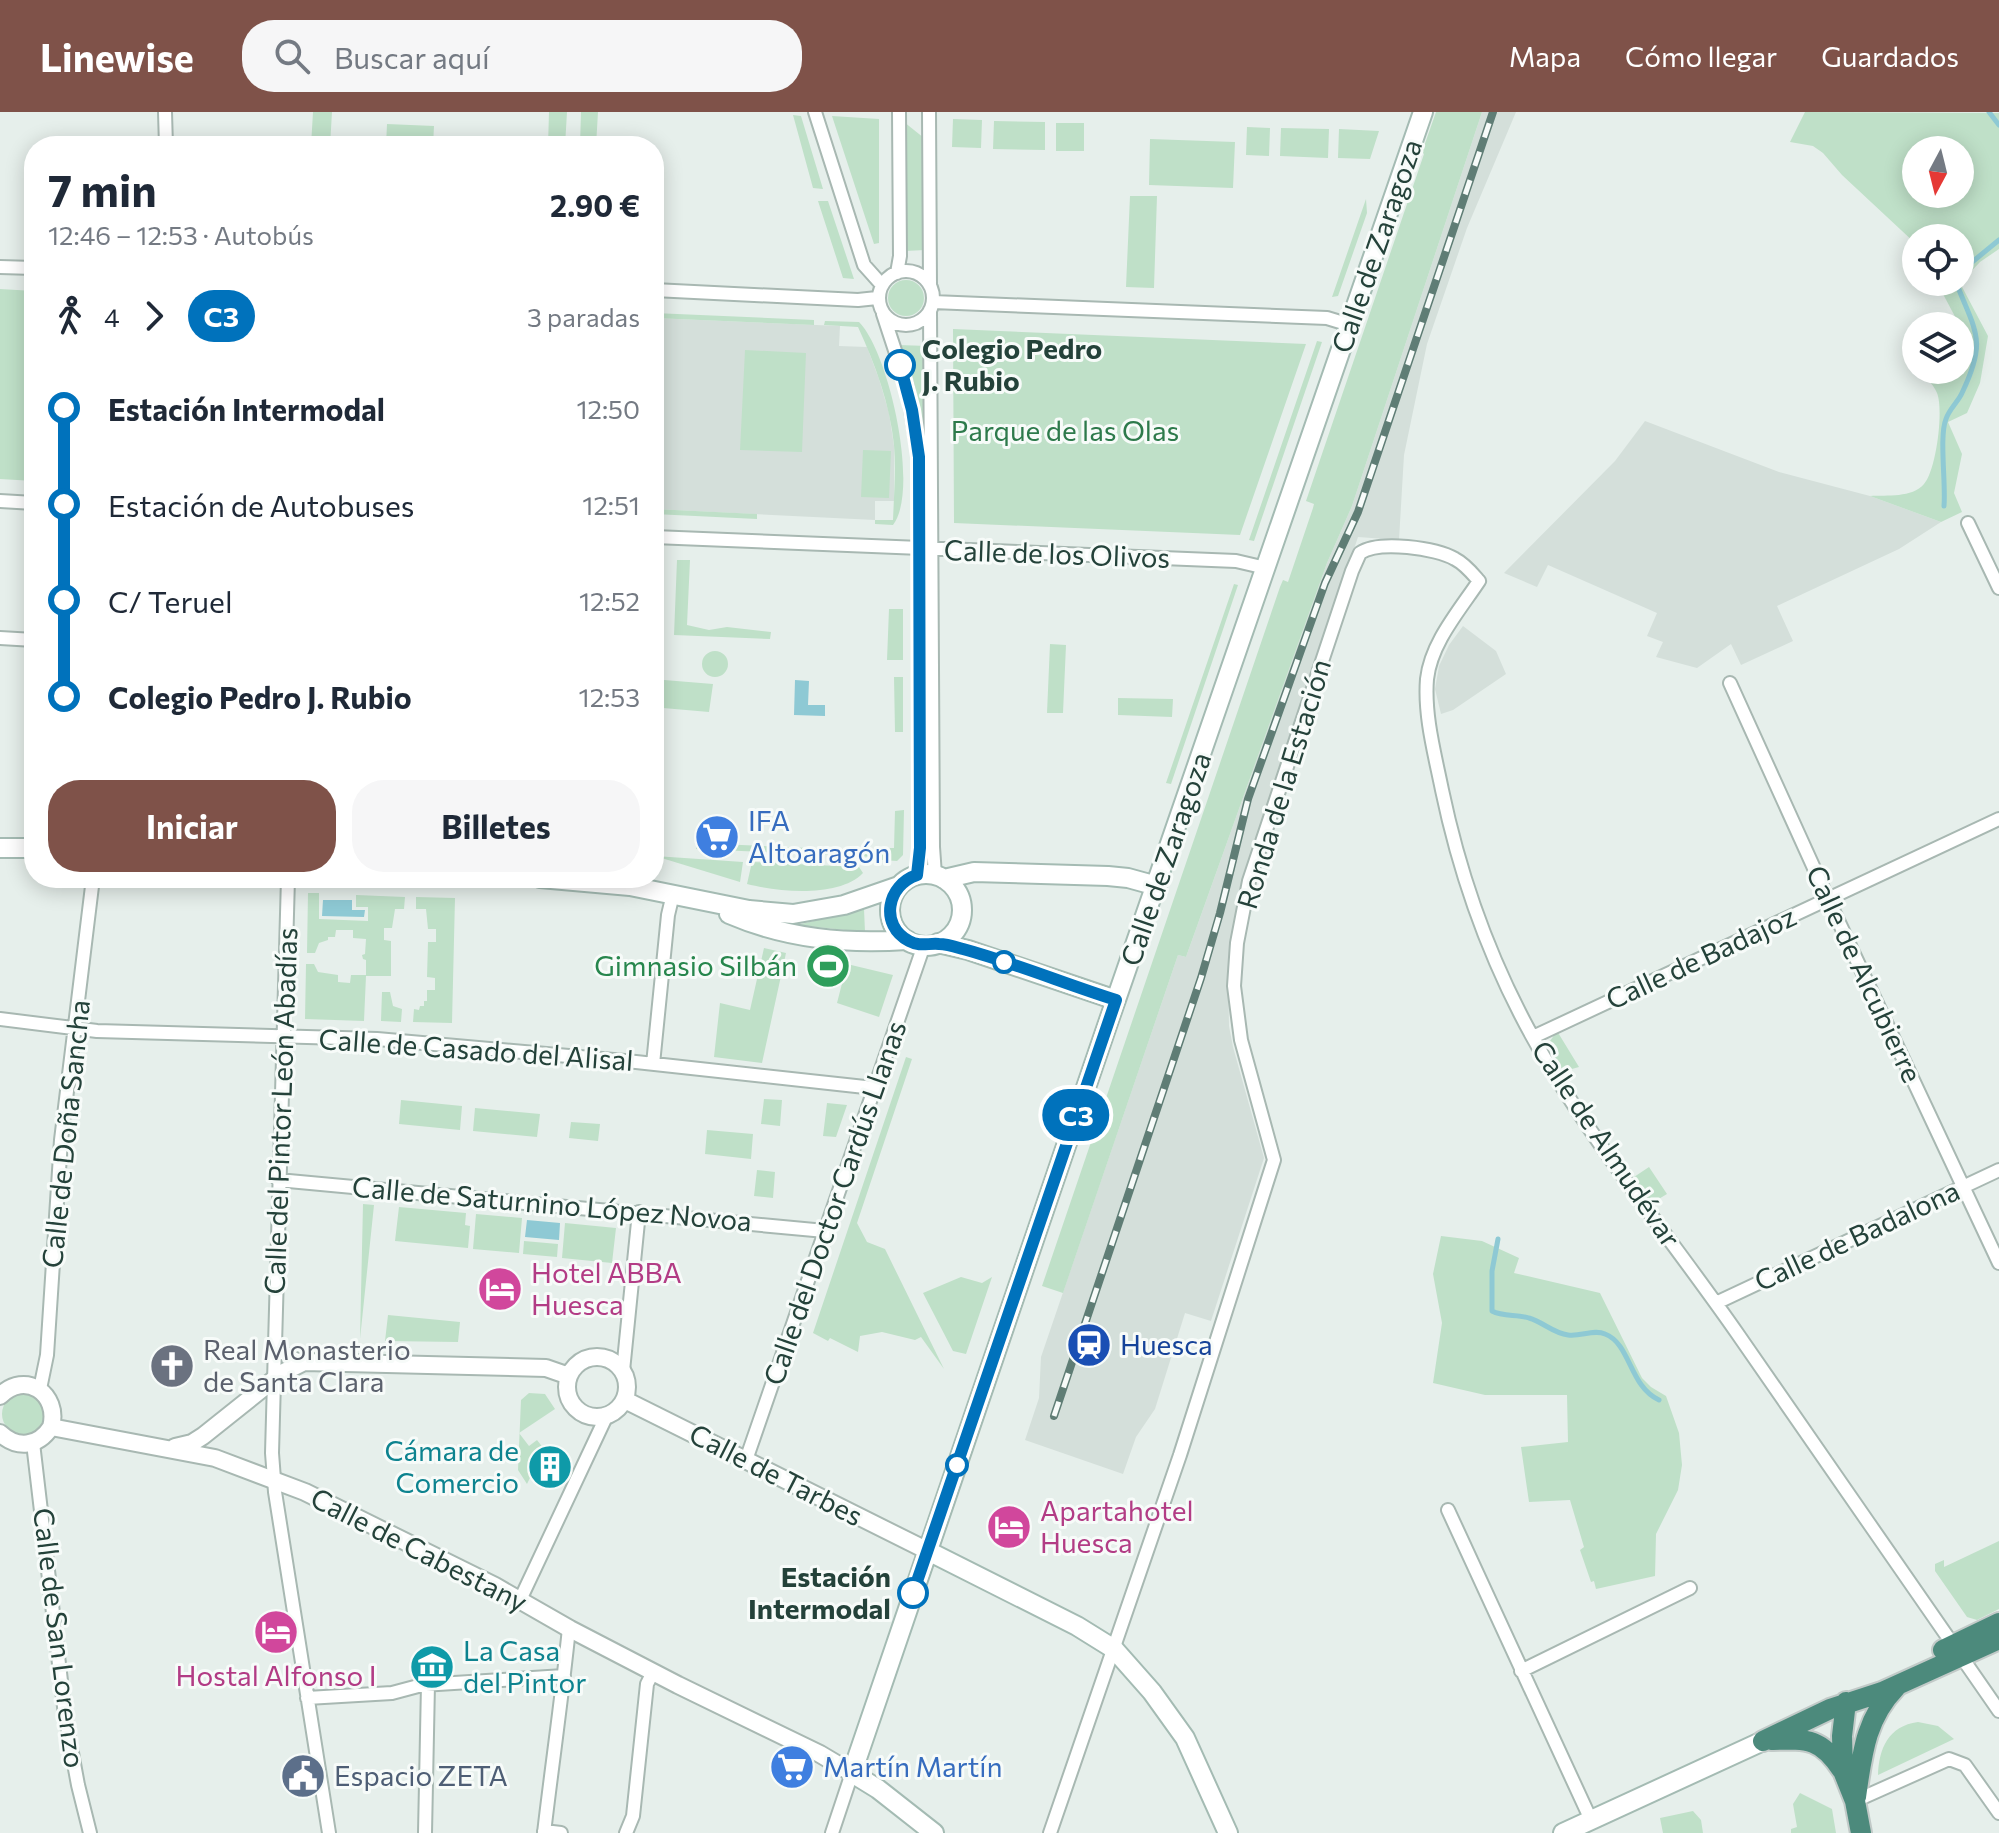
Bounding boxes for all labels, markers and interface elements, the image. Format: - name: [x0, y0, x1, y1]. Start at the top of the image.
- search box: [242, 20, 802, 92]
- text: Linewise: [40, 33, 194, 80]
- icon: search: [270, 34, 314, 78]
- text: Buscar aquí: [334, 38, 490, 75]
- text: Mapa: [1509, 39, 1581, 73]
- text: Cómo llegar: [1625, 39, 1777, 73]
- text: Guardados: [1821, 39, 1959, 73]
- street label: Calle de Zaragoza: [1324, 134, 1429, 357]
- north arrow: [1902, 136, 1974, 208]
- map controls: [1902, 136, 1974, 384]
- text: 7 min: [48, 162, 157, 216]
- text: 2.90 €: [550, 186, 640, 223]
- text: 12:46 – 12:53 · Autobús: [48, 219, 314, 250]
- button: locate: [1902, 224, 1974, 296]
- icon: walk: [48, 294, 92, 338]
- icon: forward: [132, 294, 176, 338]
- text: C3: [204, 299, 239, 333]
- text: 4: [104, 301, 120, 332]
- text: 3 paradas: [527, 301, 640, 332]
- button: layers: [1902, 312, 1974, 384]
- place label: Colegio Pedro J. Rubio: [922, 331, 1102, 397]
- marker: Colegio Pedro J. Rubio: [885, 350, 915, 380]
- text: Estación Intermodal: [108, 390, 385, 427]
- text: 12:50: [576, 393, 640, 424]
- park label: Parque de las Olas: [951, 413, 1179, 447]
- text: Estación de Autobuses: [108, 486, 414, 523]
- text: 12:51: [582, 489, 640, 520]
- street label: Calle de los Olivos: [943, 532, 1171, 574]
- text: C/ Teruel: [108, 582, 233, 619]
- text: 12:52: [579, 585, 640, 616]
- street label: Ronda de la Estación: [1229, 655, 1337, 913]
- text: Colegio Pedro J. Rubio: [108, 678, 412, 715]
- text: 12:53: [579, 681, 640, 712]
- street label: Calle de Zaragoza: [1113, 747, 1218, 970]
- button: Iniciar: [48, 780, 336, 872]
- button: Billetes: [352, 780, 640, 872]
- place label: IFA Altoaragón: [748, 803, 890, 869]
- supermarket icon: IFA Altoaragón: [693, 813, 741, 861]
- street label: Calle de Alcubierre: [1800, 860, 1930, 1088]
- street label: Calle de Badajoz: [1600, 898, 1801, 1016]
- street label: Calle del Pintor León Abadías: [257, 927, 303, 1295]
- sports icon: Gimnasio Silbán: [804, 942, 852, 990]
- place label: Gimnasio Silbán: [594, 948, 797, 982]
- unlabelled marker: [993, 951, 1015, 973]
- street label: Calle de Doña Sancha: [34, 998, 96, 1270]
- street label: Calle del Doctor Cardús Llanas: [756, 1016, 912, 1389]
- street label: Calle de Casado del Alisal: [318, 1021, 635, 1077]
- street label: Calle de Almudévar: [1525, 1034, 1688, 1253]
- line badge: C3: [1040, 1089, 1112, 1141]
- text: C3: [1058, 1098, 1094, 1132]
- street label: Calle de Saturnino López Novoa: [351, 1169, 753, 1237]
- street label: Calle de Badalona: [1749, 1173, 1965, 1298]
- place label: Hotel ABBA Huesca: [531, 1255, 682, 1321]
- hotel icon: Hotel ABBA Huesca: [476, 1265, 524, 1313]
- station icon: Huesca: [1065, 1321, 1113, 1369]
- place label: Huesca: [1120, 1327, 1213, 1361]
- place label: Real Monasterio de Santa Clara: [203, 1332, 411, 1398]
- church icon: Real Monasterio de Santa Clara: [148, 1342, 196, 1390]
- street label: Calle de Tarbes: [684, 1416, 869, 1532]
- place label: Cámara de Comercio: [384, 1433, 519, 1499]
- building icon: Cámara de Comercio: [526, 1443, 574, 1491]
- unlabelled marker: [946, 1454, 968, 1476]
- street label: Calle de Cabestany: [305, 1480, 533, 1618]
- place label: Apartahotel Huesca: [1040, 1493, 1194, 1559]
- hotel icon: Apartahotel Huesca: [985, 1503, 1033, 1551]
- street label: Calle de San Lorenzo: [27, 1506, 93, 1770]
- place label: Estación Intermodal: [748, 1559, 891, 1625]
- marker: Estación Intermodal: [898, 1578, 928, 1608]
- hotel icon: Hostal Alfonso I: [252, 1608, 300, 1656]
- place label: La Casa del Pintor: [463, 1633, 586, 1699]
- museum icon: La Casa del Pintor: [408, 1643, 456, 1691]
- place label: Hostal Alfonso I: [176, 1658, 376, 1692]
- supermarket icon: Martín Martín: [768, 1743, 816, 1791]
- place label: Martín Martín: [823, 1749, 1003, 1783]
- public building icon: Espacio ZETA: [279, 1752, 327, 1800]
- place label: Espacio ZETA: [334, 1758, 508, 1792]

